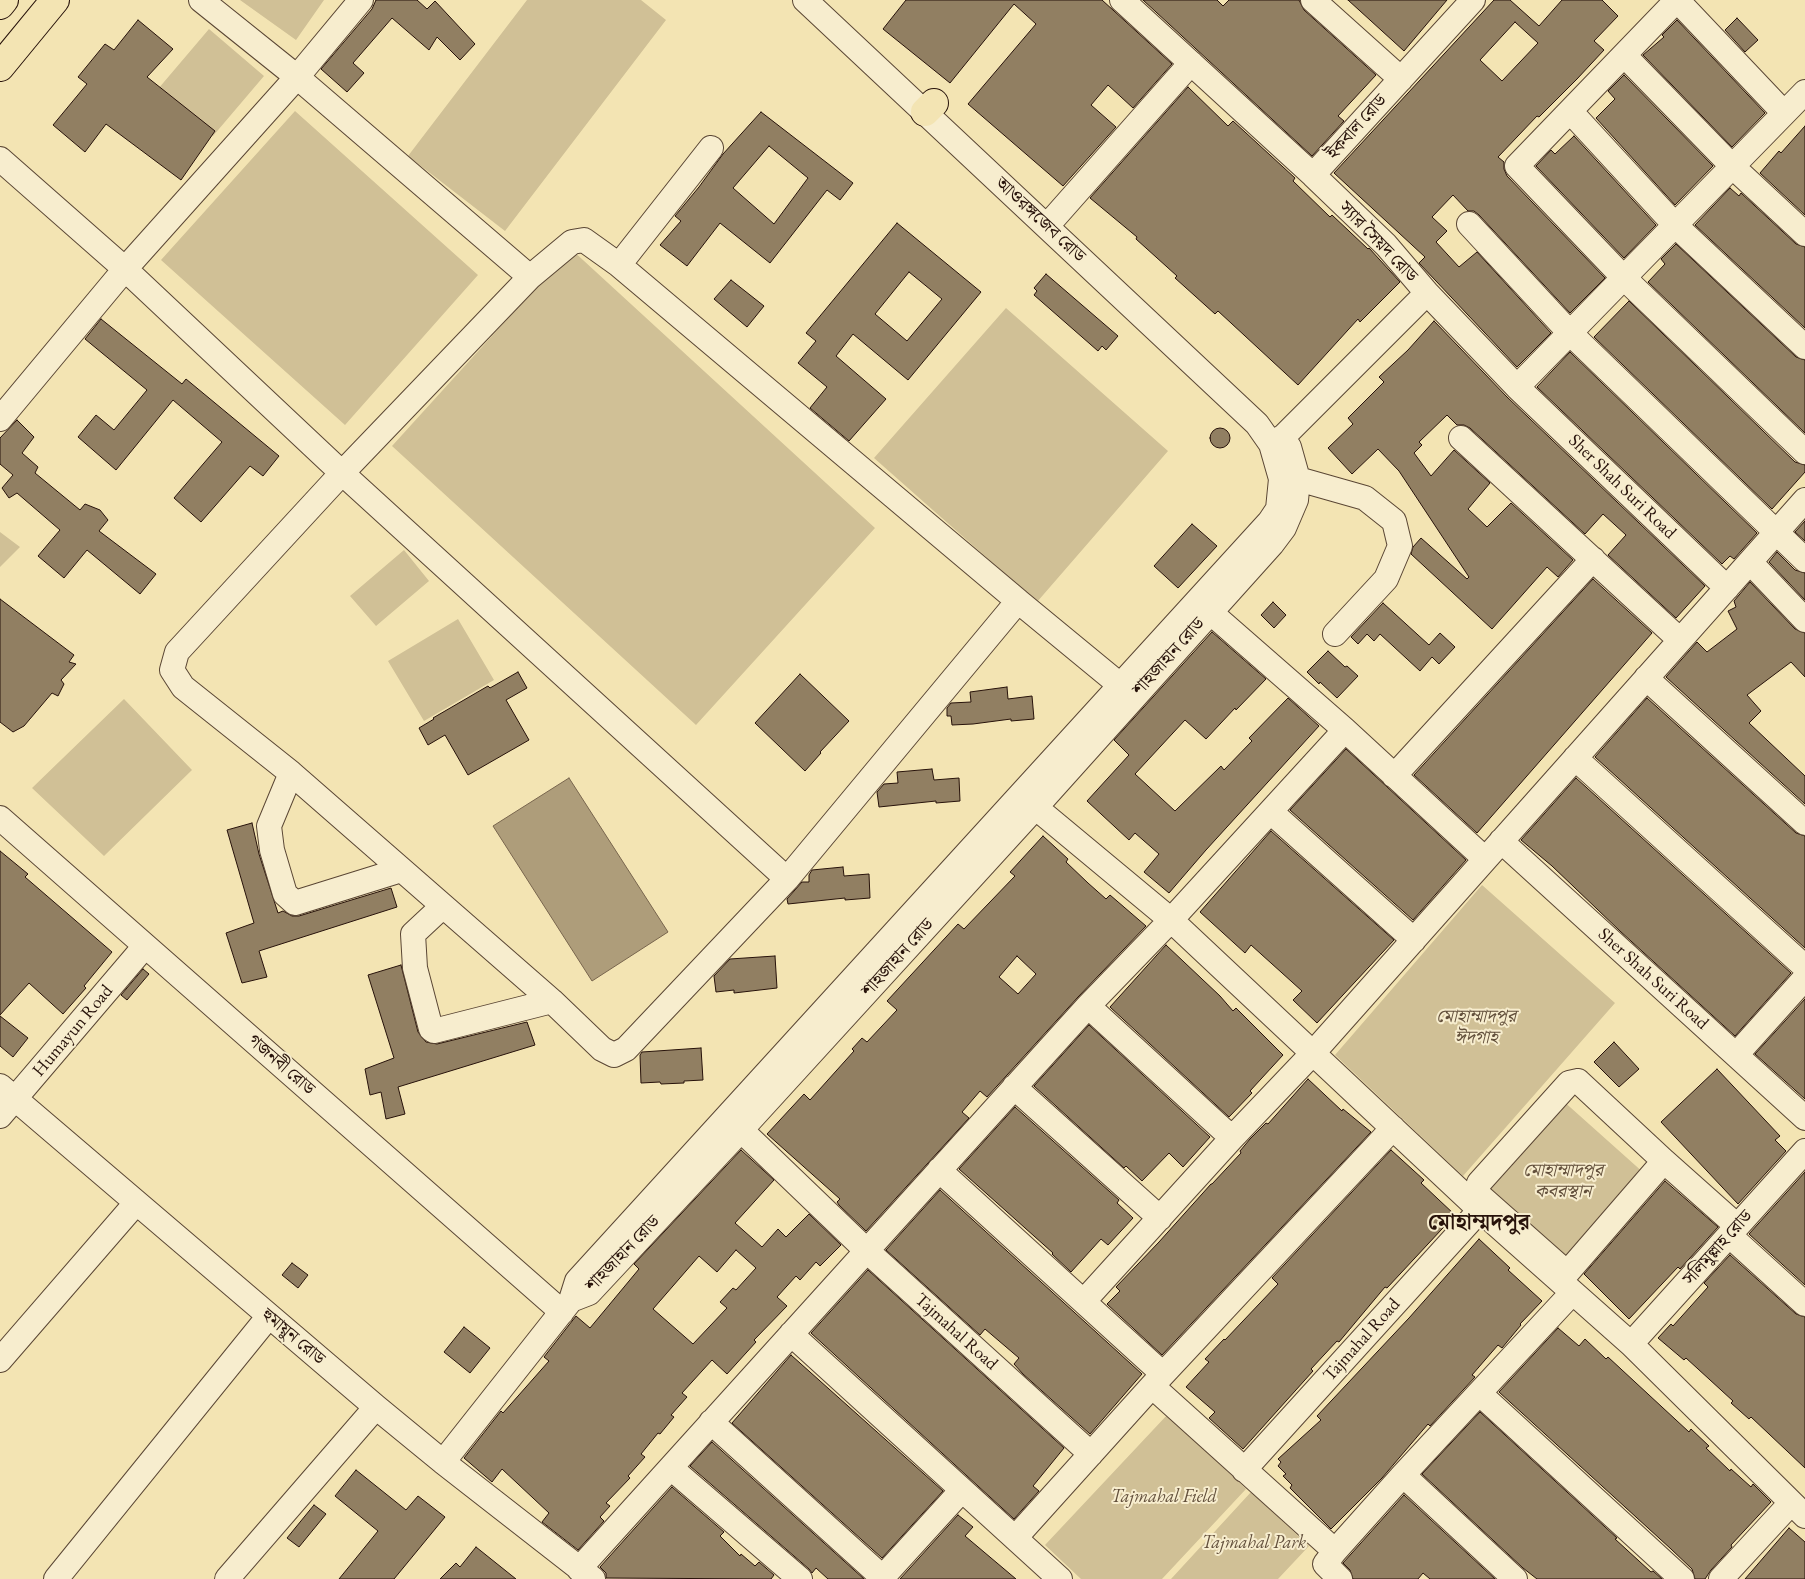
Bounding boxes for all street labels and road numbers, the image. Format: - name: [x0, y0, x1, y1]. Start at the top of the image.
- street label: ইকবাল রোড: [1322, 90, 1392, 164]
- street label: আওরঙ্গজেব রোড: [990, 173, 1090, 267]
- street label: স্যার সৈয়দ রোড: [1334, 197, 1422, 287]
- street label: Sher Shah Suri Road: [1564, 430, 1680, 544]
- street label: শাহজাহান রোড: [1128, 614, 1210, 700]
- street label: শাহজাহান রোড: [857, 915, 939, 1001]
- street label: Sher Shah Suri Road: [1593, 924, 1713, 1034]
- street label: Humayun Road: [28, 981, 118, 1081]
- street label: গজনবী রোড: [243, 1030, 319, 1100]
- street label: সলিমুল্লাহ রোড: [1679, 1206, 1757, 1290]
- street label: শাহজাহান রোড: [581, 1211, 665, 1297]
- street label: Tajmahal Road: [910, 1289, 1002, 1375]
- street label: Tajmahal Road: [1319, 1294, 1405, 1386]
- street label: হুমায়ুন রোড: [257, 1304, 329, 1370]

